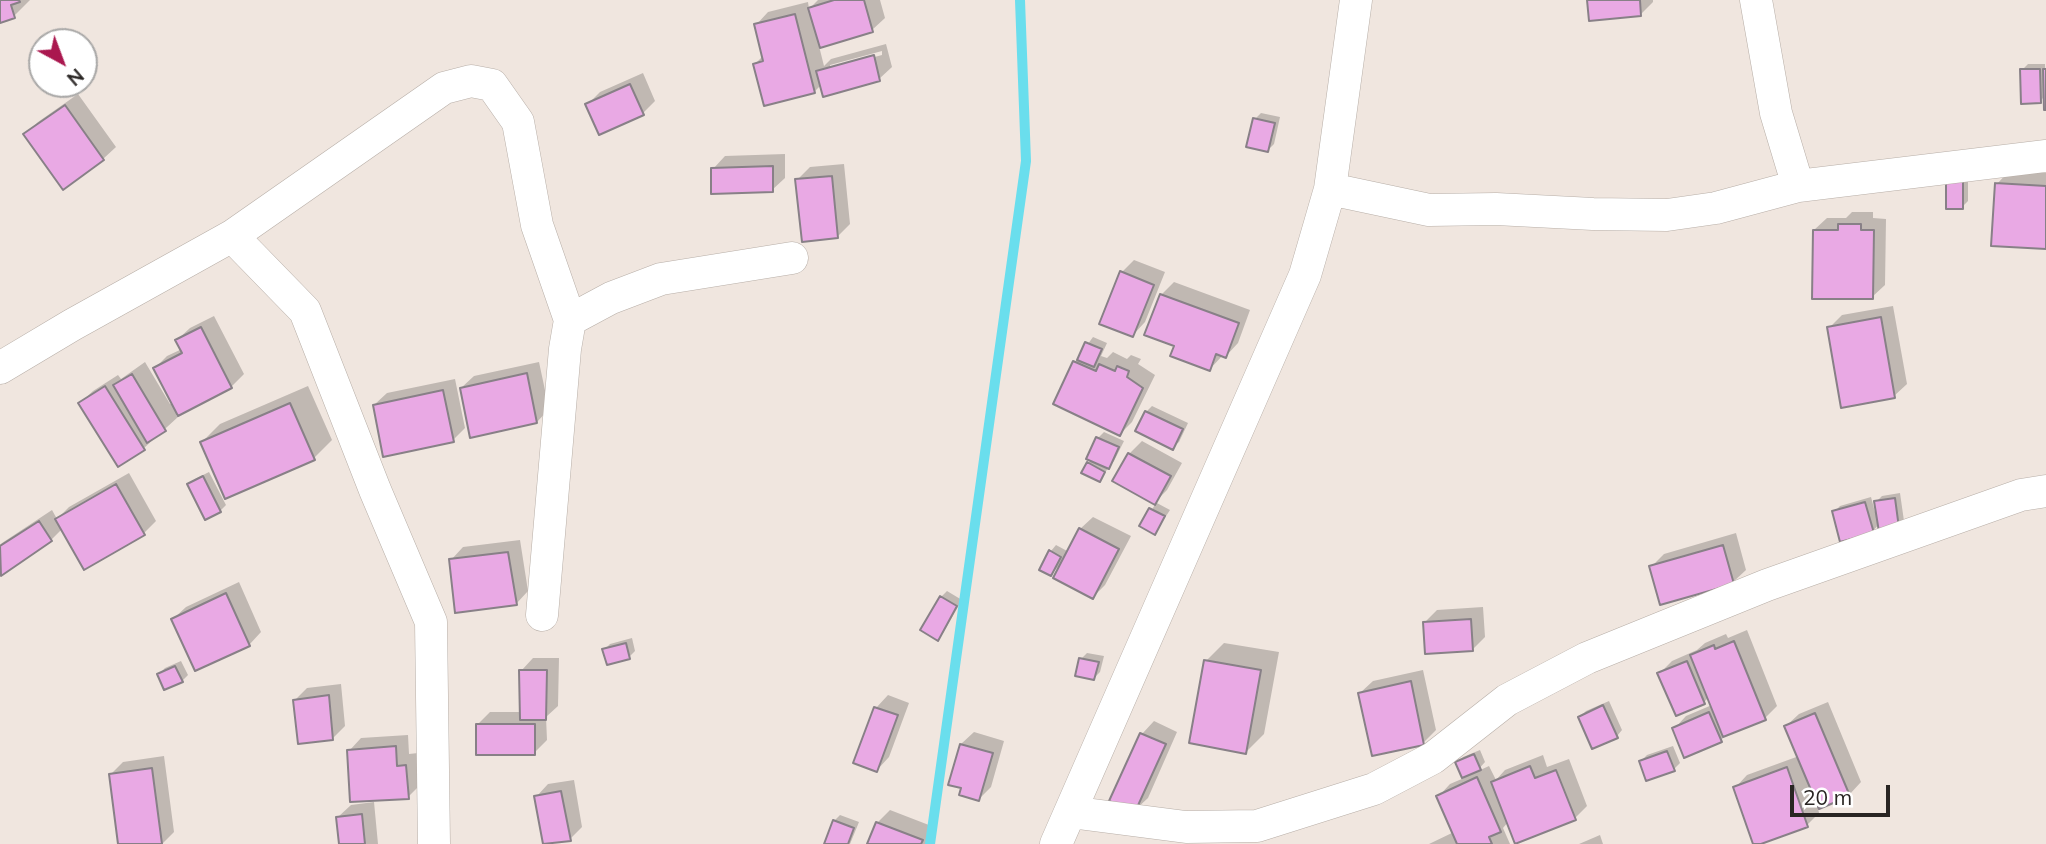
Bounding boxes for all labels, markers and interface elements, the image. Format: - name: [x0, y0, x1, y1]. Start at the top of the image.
- north arrow: [28, 28, 98, 98]
- text: N: [62, 64, 89, 91]
- scale bar: [1794, 770, 1894, 814]
- text: 20 m: [1803, 784, 1852, 810]

